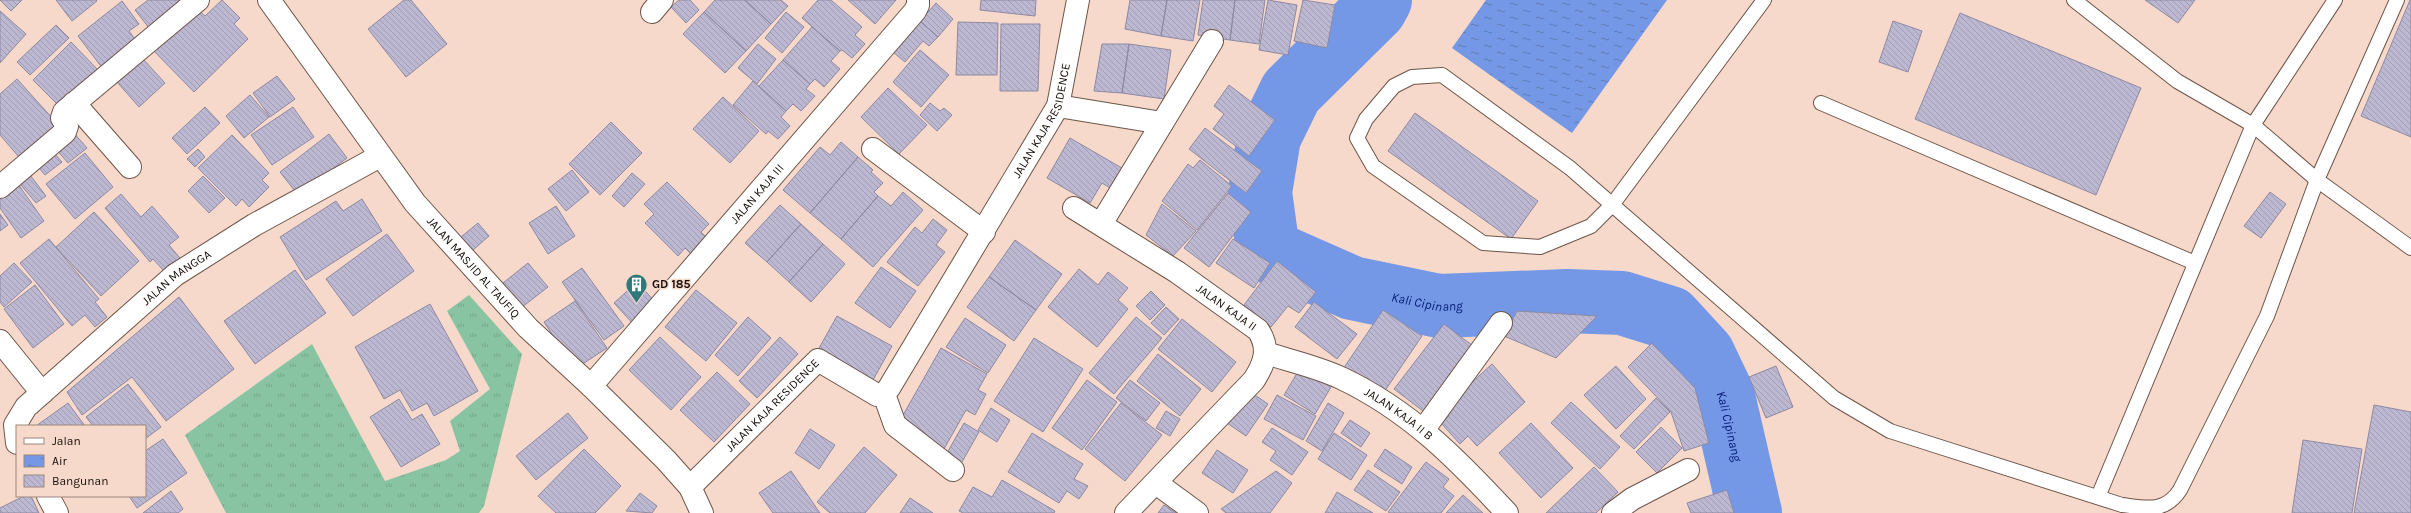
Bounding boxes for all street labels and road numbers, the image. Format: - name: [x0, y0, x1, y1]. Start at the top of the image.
- street label: JALAN KAJA RESIDENCE: [1010, 62, 1073, 180]
- street label: JALAN KAJA III: [727, 161, 787, 226]
- street label: JALAN MASJID AL TAUFIQ: [424, 214, 523, 321]
- street label: JALAN MANGGA: [139, 247, 214, 308]
- street label: JALAN KAJA II: [1193, 281, 1259, 334]
- street label: JALAN KAJA RESIDENCE: [723, 356, 822, 455]
- street label: JALAN KAJA II B: [1362, 384, 1436, 443]

